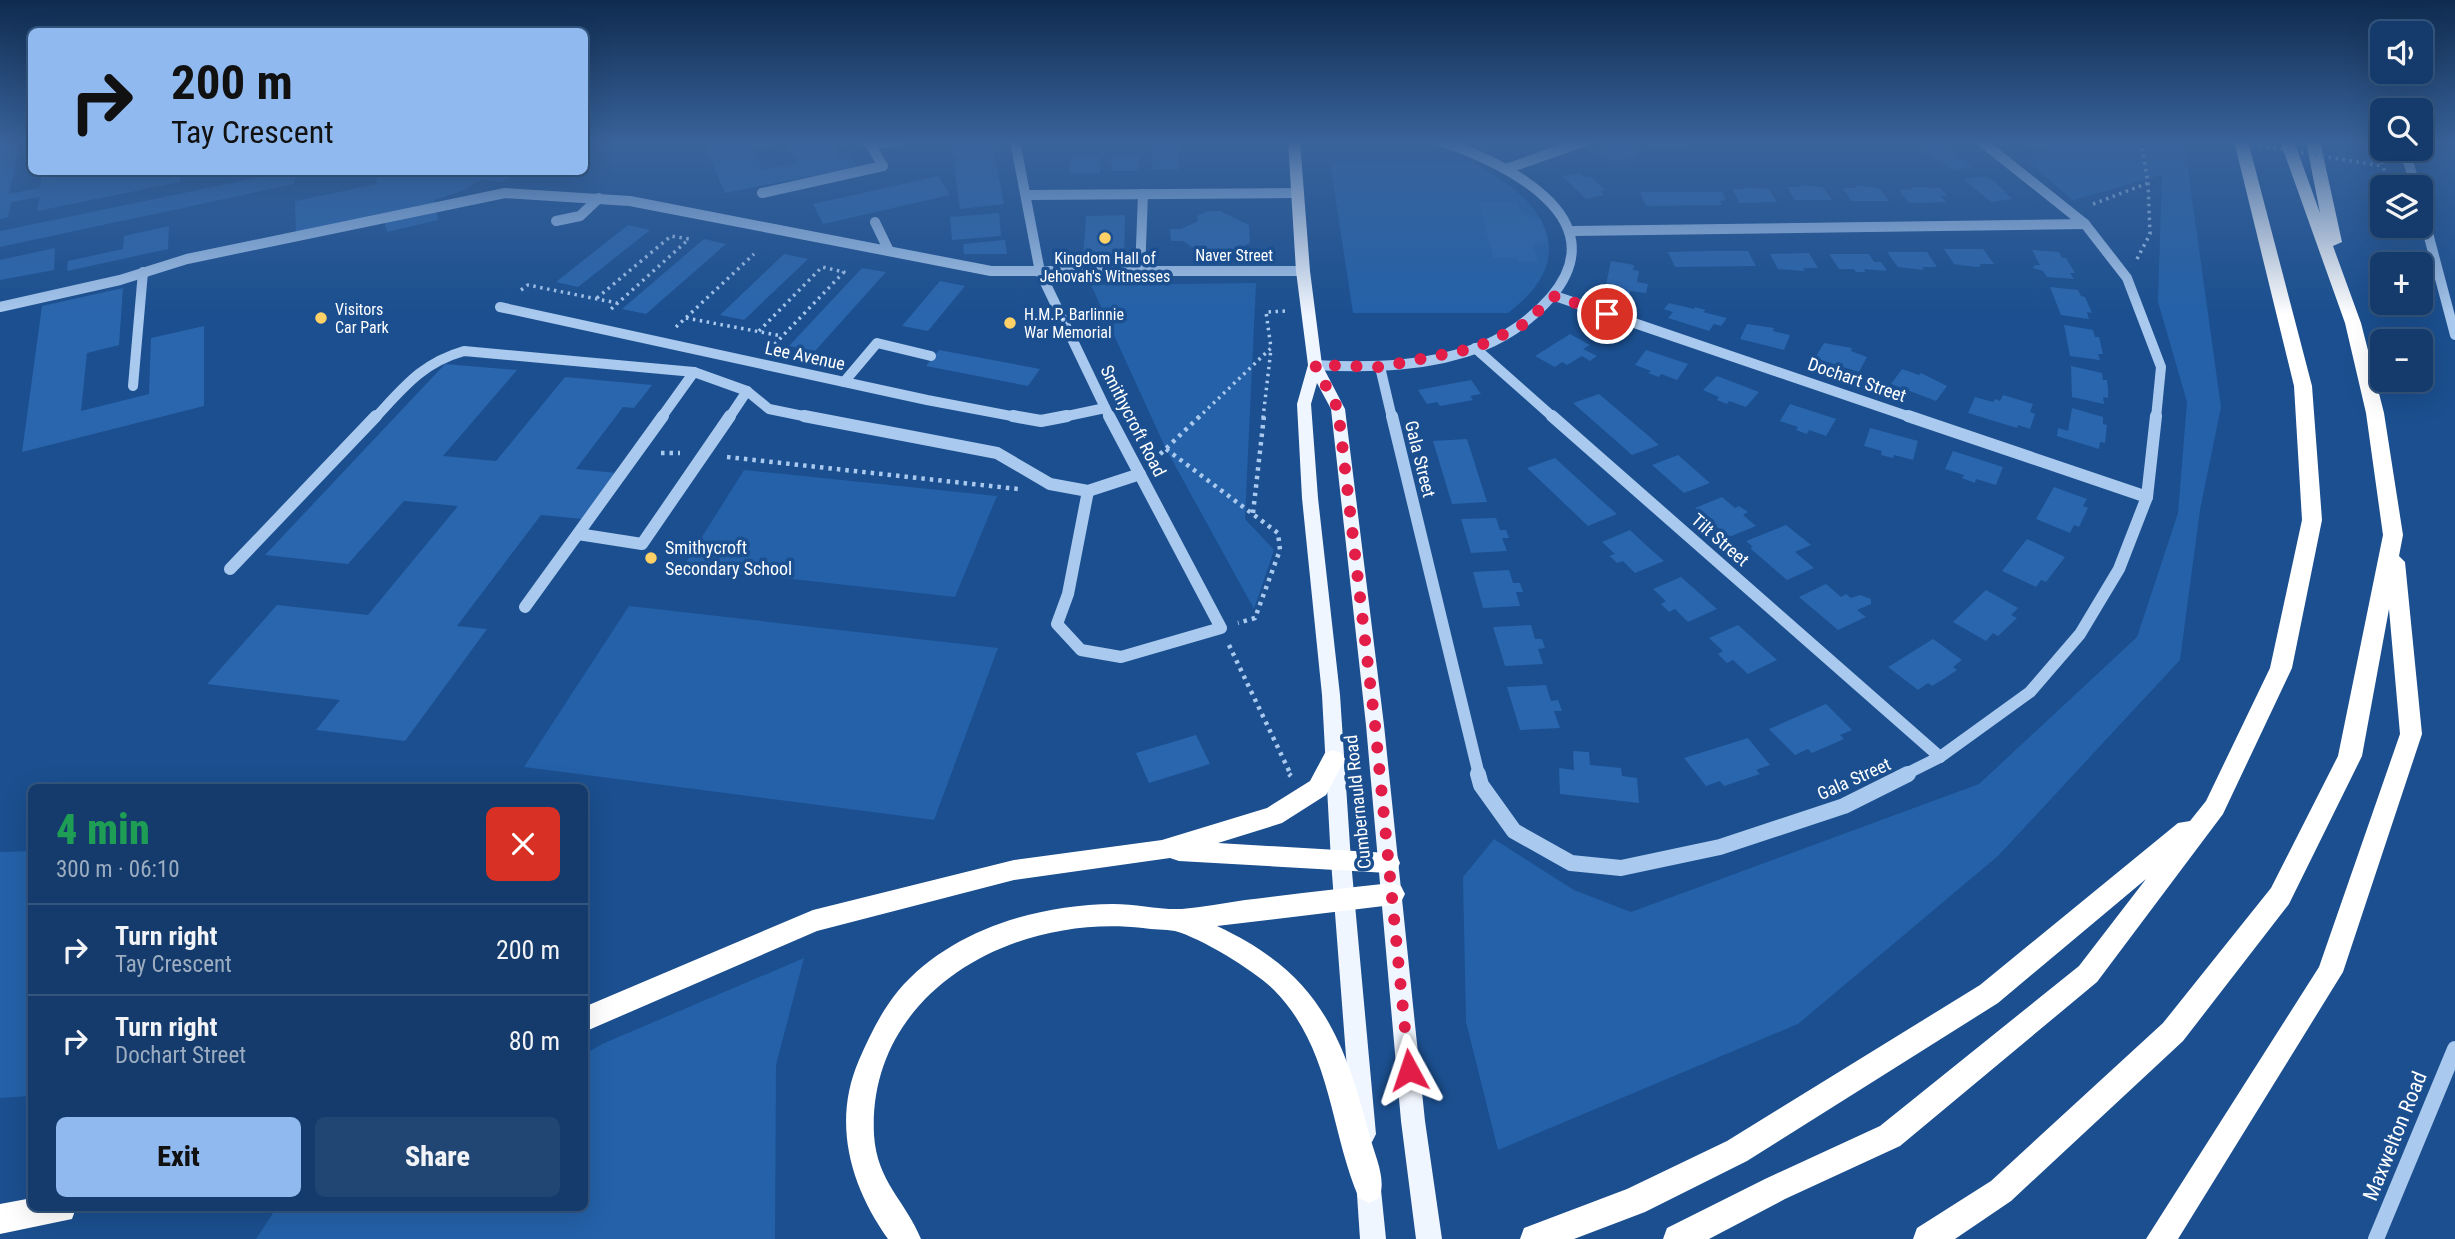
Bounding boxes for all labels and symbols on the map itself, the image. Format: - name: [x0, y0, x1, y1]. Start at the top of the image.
- marker: Kingdom Hall of Jehovah's Witnesses: [1097, 230, 1113, 246]
- street label: Naver Street: [1195, 246, 1273, 265]
- place label: Kingdom Hall of Jehovah's Witnesses: [1040, 249, 1170, 286]
- pin: [1577, 284, 1637, 344]
- place label: Visitors Car Park: [335, 300, 390, 337]
- place label: H.M.P. Barlinnie War Memorial: [1024, 305, 1124, 342]
- marker: Visitors Car Park: [313, 310, 329, 326]
- marker: H.M.P. Barlinnie War Memorial: [1002, 315, 1018, 331]
- street label: Lee Avenue: [763, 337, 847, 374]
- street label: Dochart Street: [1805, 353, 1909, 406]
- street label: Smithycroft Road: [1096, 361, 1171, 480]
- street label: Gala Street: [1401, 418, 1440, 499]
- street label: Tilt Street: [1687, 509, 1753, 570]
- place label: Smithycroft Secondary School: [665, 537, 792, 579]
- marker: Smithycroft Secondary School: [643, 550, 659, 566]
- street label: Cumbernauld Road: [1340, 734, 1375, 870]
- street label: Gala Street: [1814, 753, 1894, 804]
- position arrow: [1372, 1033, 1446, 1107]
- street label: Maxwelton Road: [2358, 1068, 2432, 1204]

